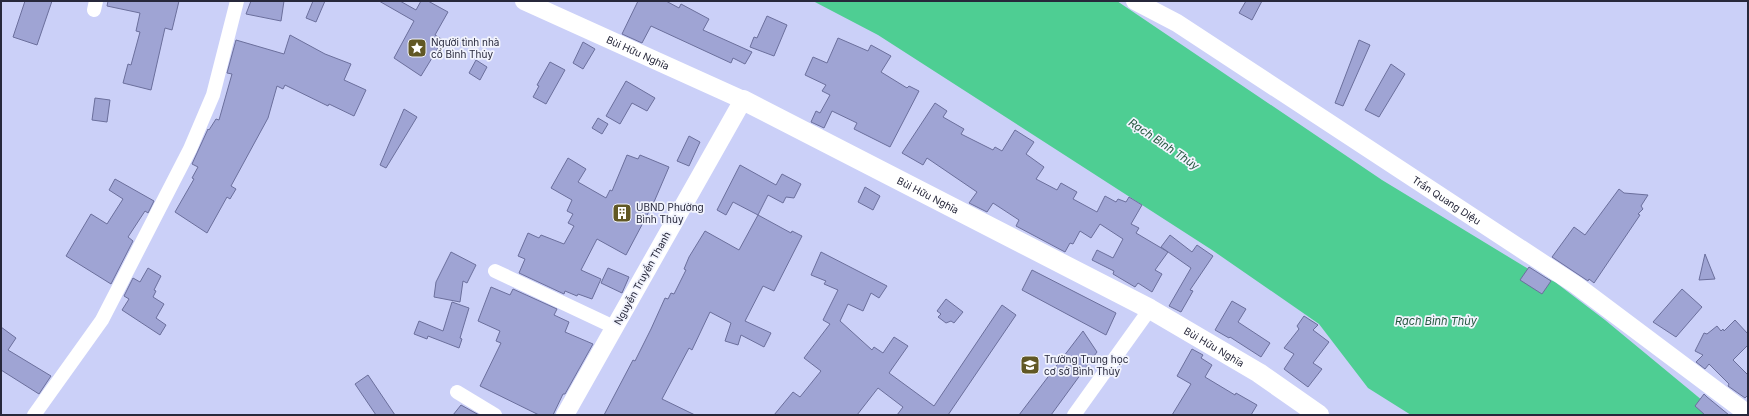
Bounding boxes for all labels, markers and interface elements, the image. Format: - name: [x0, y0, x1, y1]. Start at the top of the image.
- street label: Bùi Hữu Nghĩa: [605, 33, 671, 72]
- place label: Người tình nhà cổ Bình Thủy: [431, 36, 500, 60]
- place icon: Người tình nhà cổ Bình Thủy: [406, 37, 428, 59]
- water label: Rạch Bình Thủy: [1126, 115, 1203, 173]
- street label: Trần Quang Diệu: [1410, 173, 1483, 227]
- street label: Bùi Hữu Nghĩa: [895, 174, 961, 216]
- place label: UBND Phường Bình Thủy: [636, 201, 704, 225]
- building icon: UBND Phường Bình Thủy: [611, 202, 633, 224]
- street label: Nguyễn Truyền Thanh: [610, 229, 673, 327]
- water label: Rạch Bình Thủy: [1395, 314, 1478, 328]
- street label: Bùi Hữu Nghĩa: [1182, 324, 1246, 369]
- place label: Trường Trung học cơ sở Bình Thủy: [1044, 353, 1129, 377]
- school or university icon: Trường Trung học cơ sở Bình Thủy: [1019, 354, 1041, 376]

